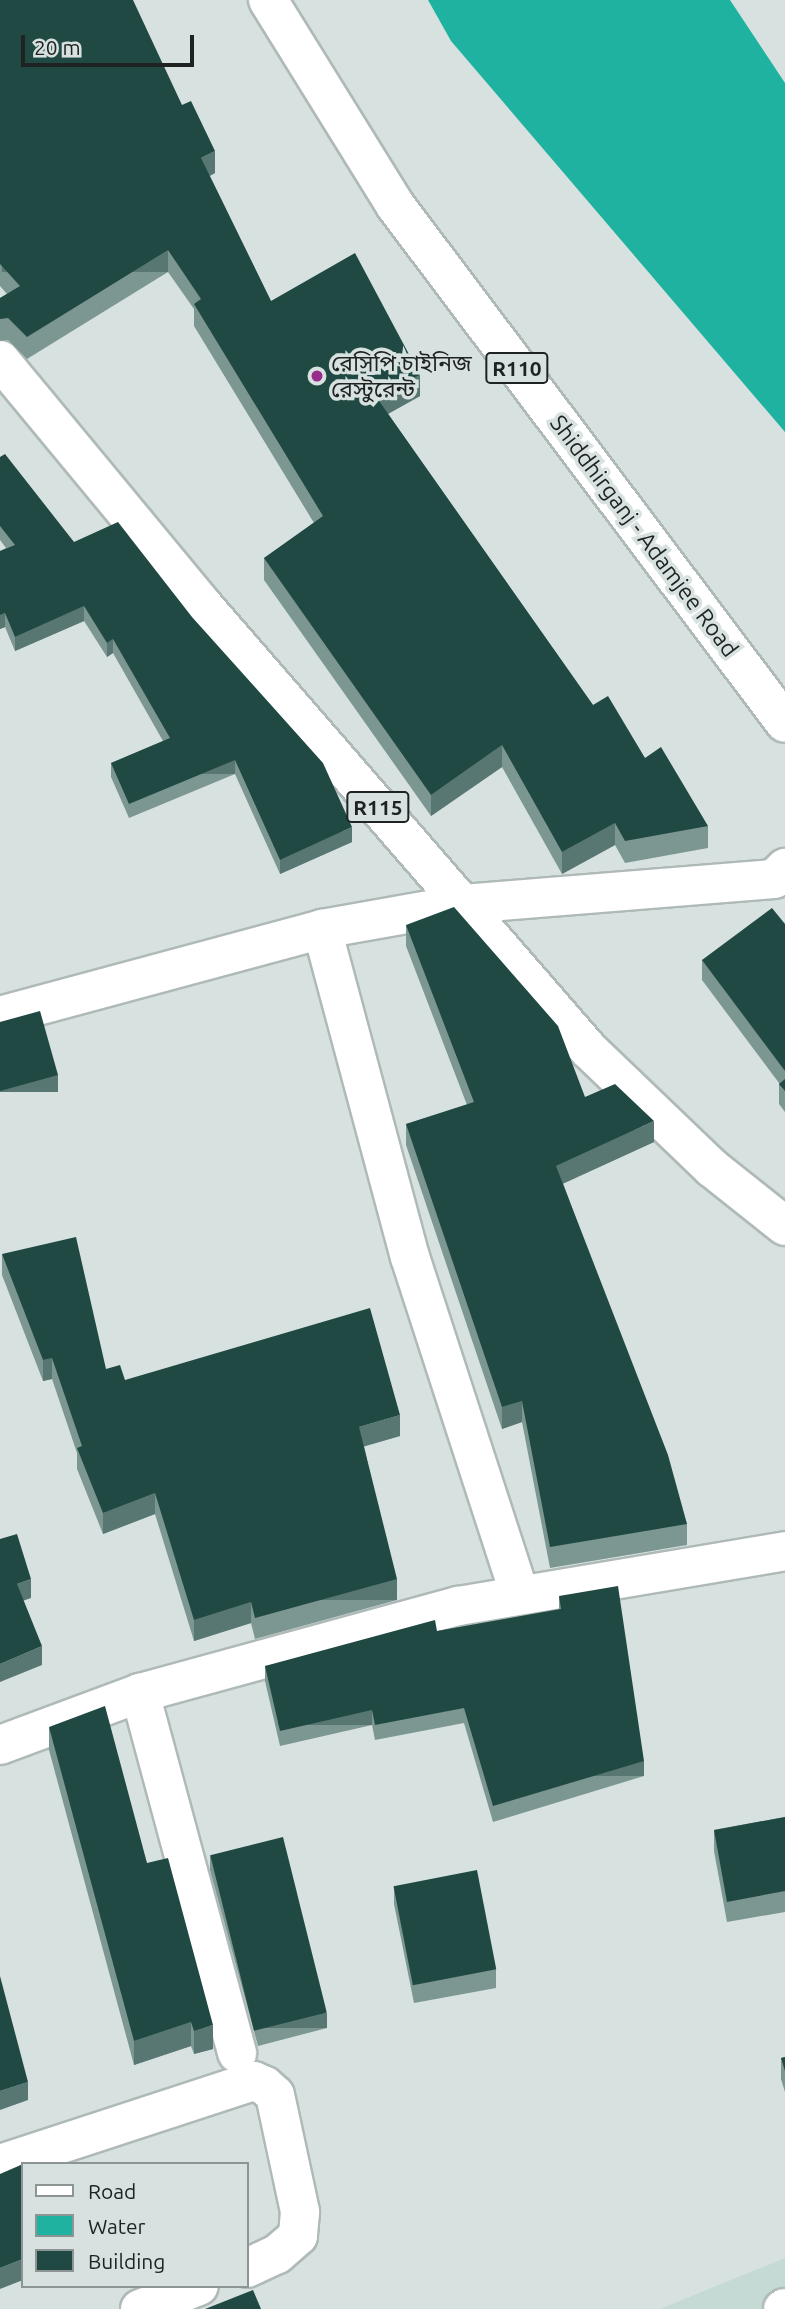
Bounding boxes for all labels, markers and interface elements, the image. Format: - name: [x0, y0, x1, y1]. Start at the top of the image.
- scale bar: [24, 21, 198, 65]
- text: 20 m: [34, 35, 81, 59]
- place label: রেসিপি চাইনিজ রেস্টুরেন্ট: [331, 349, 472, 403]
- road number: R110: [484, 350, 550, 386]
- marker: রেসিপি চাইনিজ রেস্টুরেন্ট: [309, 368, 325, 384]
- street label: Shiddhirganj - Adamjee Road: [544, 410, 744, 662]
- road number: R115: [345, 790, 411, 824]
- legend: [21, 2162, 248, 2288]
- text: Road: [88, 2179, 136, 2203]
- text: Water: [88, 2214, 146, 2238]
- text: Building: [88, 2249, 165, 2273]

